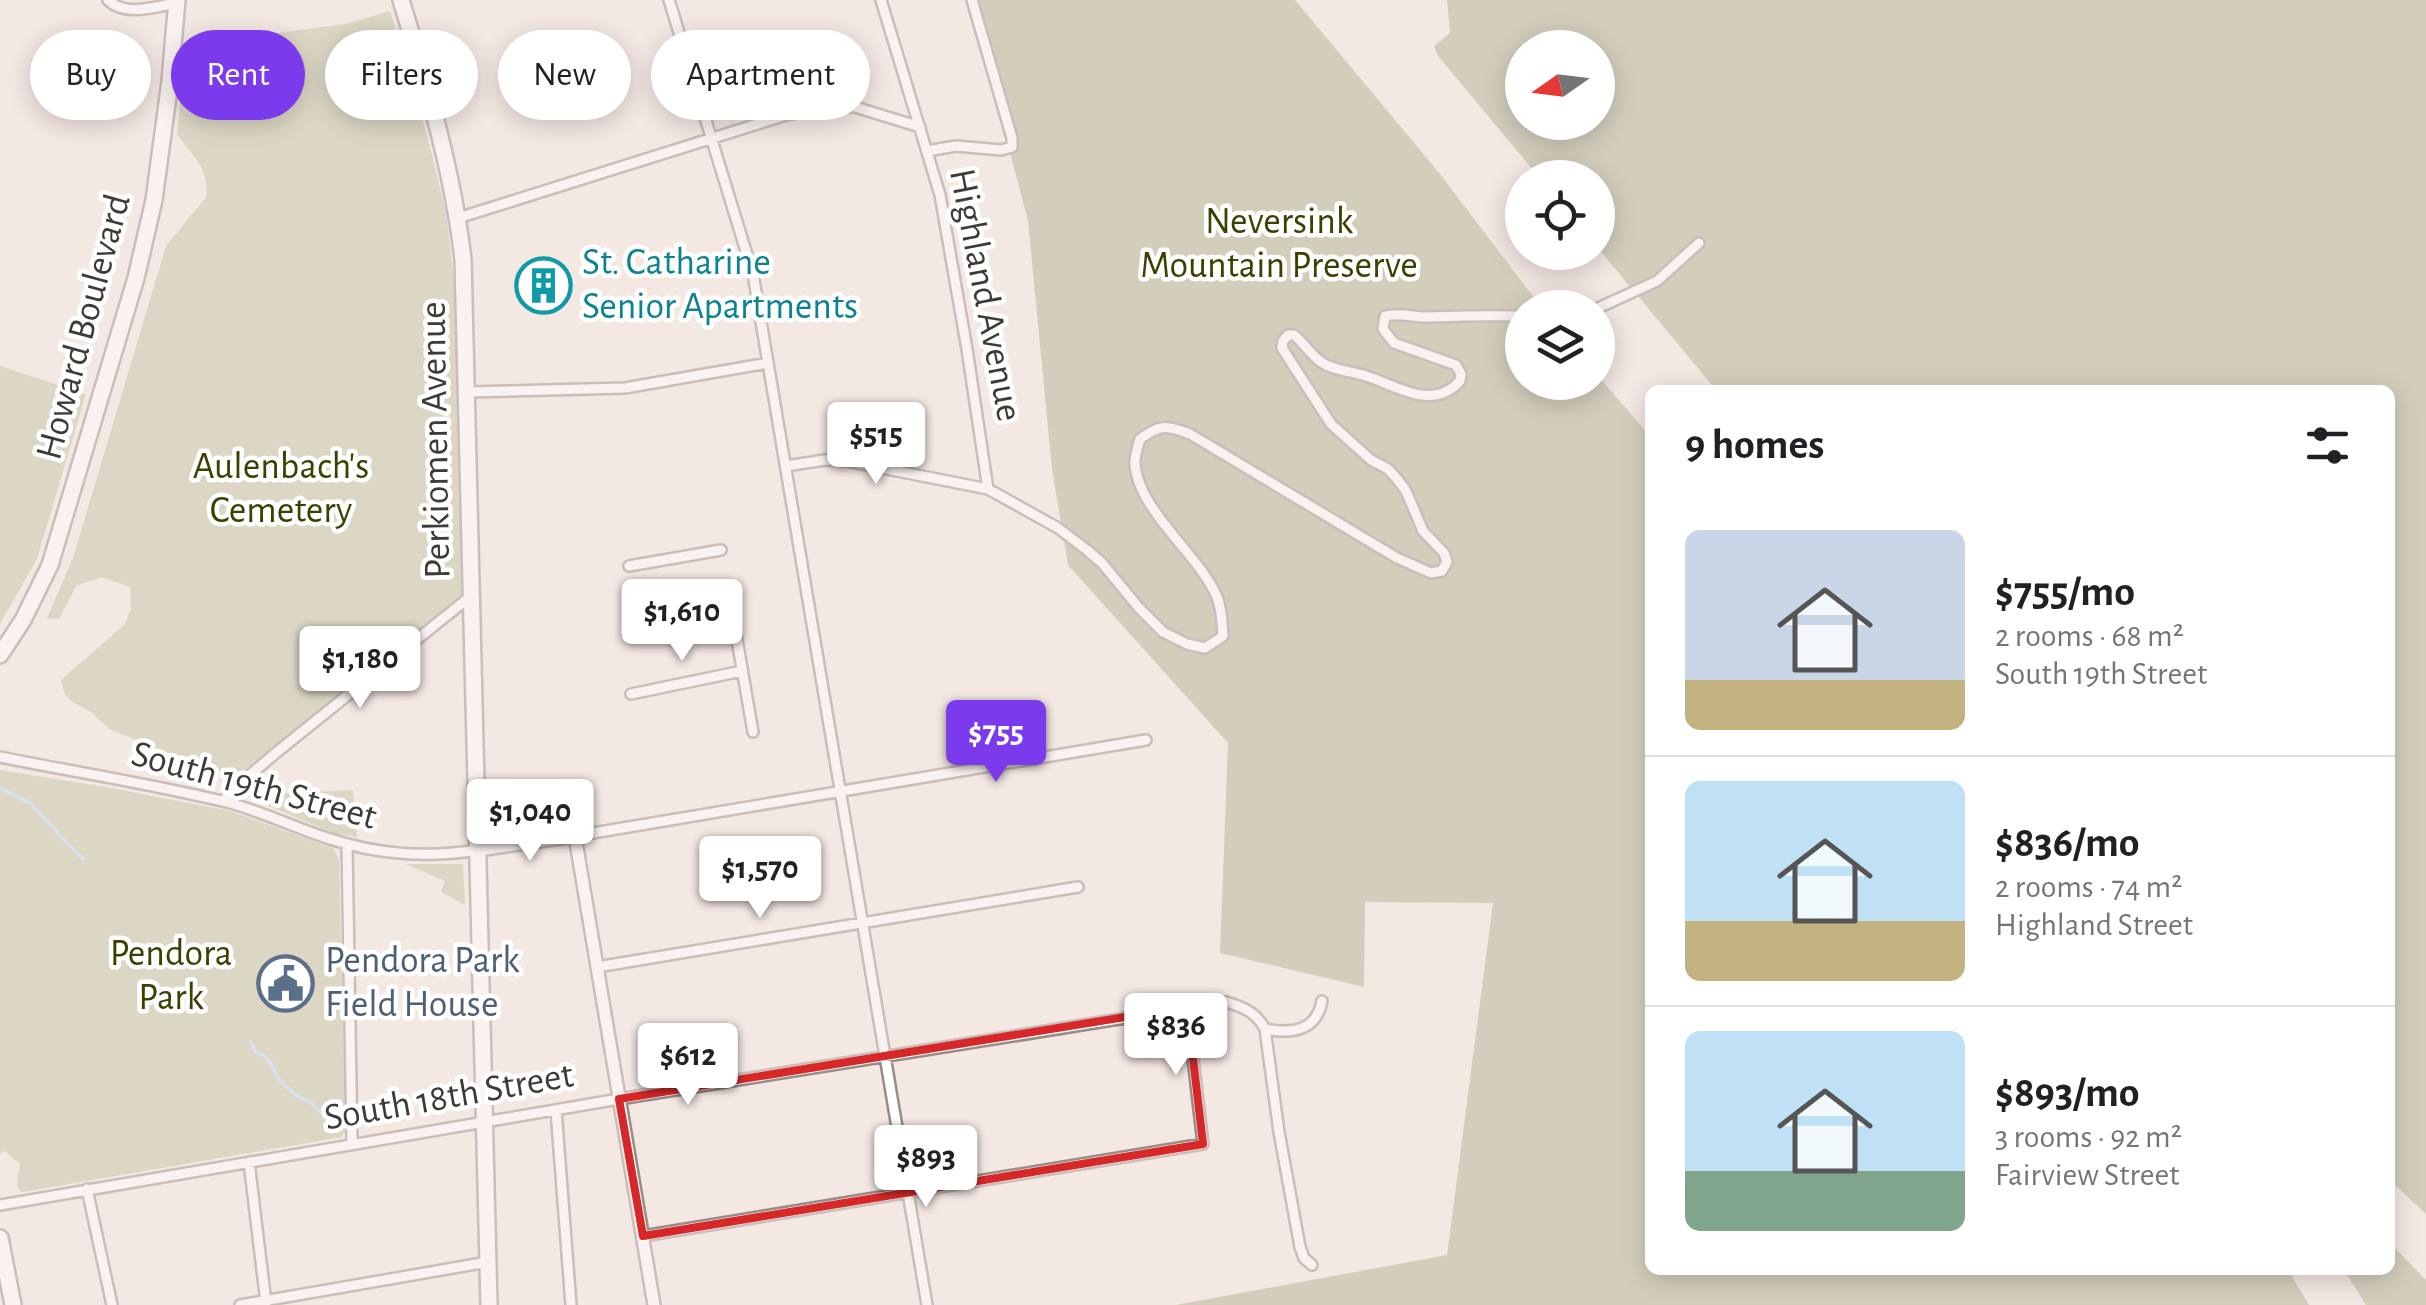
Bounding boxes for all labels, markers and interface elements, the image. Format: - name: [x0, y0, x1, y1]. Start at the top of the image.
- chip: Buy: [30, 30, 151, 120]
- chip: Rent: [171, 30, 305, 120]
- chip: Filters: [325, 30, 478, 120]
- chip: New: [498, 30, 631, 120]
- chip: Apartment: [651, 30, 870, 120]
- north arrow: [1505, 30, 1615, 140]
- map controls: [1505, 30, 1615, 400]
- button: locate: [1505, 160, 1615, 270]
- street label: Highland Avenue: [942, 166, 1028, 424]
- street label: Howard Boulevard: [30, 190, 138, 464]
- park label: Neversink Mountain Preserve: [1140, 203, 1418, 285]
- place label: St. Catharine Senior Apartments: [582, 244, 858, 326]
- building icon: St. Catharine Senior Apartments: [513, 255, 573, 315]
- button: layers: [1505, 290, 1615, 400]
- street label: Perkiomen Avenue: [415, 301, 457, 579]
- pin: $515: [817, 402, 935, 487]
- text: $515: [849, 418, 903, 450]
- icon: filters: [2300, 418, 2355, 473]
- text: 9 homes: [1685, 424, 1824, 466]
- park label: Aulenbach's Cemetery: [193, 448, 369, 530]
- icon: home: [1765, 570, 1885, 690]
- text: $755/mo: [1995, 571, 2135, 613]
- pin: $1,610: [601, 579, 763, 664]
- text: $1,610: [644, 595, 720, 627]
- text: 2 rooms · 68 m²: [1995, 620, 2184, 652]
- pin: $1,180: [279, 626, 441, 711]
- text: $1,180: [321, 642, 399, 674]
- text: South 19th Street: [1995, 658, 2207, 690]
- pin: $755: [937, 700, 1055, 785]
- text: $755: [968, 716, 1024, 748]
- street label: South 19th Street: [127, 735, 381, 837]
- pin: $1,040: [449, 779, 611, 864]
- text: $1,040: [489, 795, 571, 827]
- icon: home: [1765, 821, 1885, 941]
- text: $836/mo: [1995, 822, 2140, 864]
- pin: $1,570: [679, 836, 841, 921]
- text: $1,570: [721, 852, 799, 884]
- text: 2 rooms · 74 m²: [1995, 871, 2182, 903]
- text: Highland Street: [1995, 909, 2193, 941]
- park label: Pendora Park: [110, 935, 232, 1017]
- place label: Pendora Park Field House: [325, 942, 520, 1024]
- public building icon: Pendora Park Field House: [256, 953, 316, 1013]
- pin: $836: [1117, 993, 1235, 1078]
- text: $836: [1146, 1009, 1206, 1041]
- pin: $612: [629, 1023, 747, 1108]
- text: $612: [660, 1039, 716, 1071]
- street label: South 18th Street: [322, 1056, 576, 1138]
- icon: home: [1765, 1071, 1885, 1191]
- text: $893/mo: [1995, 1072, 2140, 1114]
- text: 3 rooms · 92 m²: [1995, 1121, 2182, 1153]
- pin: $893: [867, 1125, 985, 1210]
- text: $893: [896, 1141, 956, 1173]
- text: Fairview Street: [1995, 1159, 2179, 1191]

